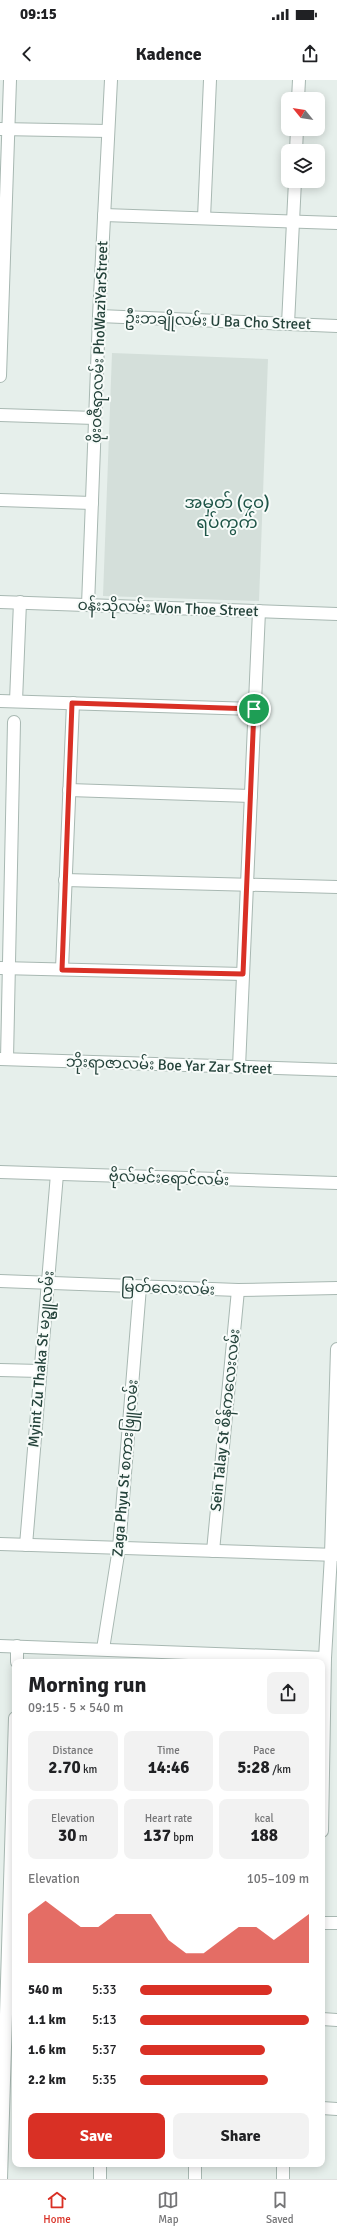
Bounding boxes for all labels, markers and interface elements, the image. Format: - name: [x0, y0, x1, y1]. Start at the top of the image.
- text: 09:15: [20, 5, 57, 23]
- icon: back: [16, 43, 38, 65]
- text: Kadence: [135, 43, 202, 65]
- icon: share: [299, 43, 321, 65]
- north arrow: [281, 92, 325, 136]
- map controls: [281, 92, 325, 188]
- button: layers: [281, 144, 325, 188]
- street label: ဖိုးဝဇီရာလမ်း PhoWaziYarStreet: [85, 240, 115, 444]
- street label: ဦးဘချိုလမ်း U Ba Cho Street: [125, 308, 311, 336]
- district label: အမှတ် (၄၀) ရပ်ကွက်: [184, 491, 270, 536]
- street label: ဝန်းသိုလမ်း Won Thoe Street: [77, 595, 259, 623]
- pin: [237, 692, 271, 726]
- icon: arrive: [243, 698, 265, 720]
- street label: ဘိုးရာဇာလမ်း Boe Yar Zar Street: [65, 1051, 273, 1081]
- street label: ဗိုလ်မင်းရောင်လမ်း: [108, 1166, 230, 1192]
- street label: Myint Zu Thaka St မဥ္ဇူလမ်း: [23, 1270, 61, 1448]
- street label: မြတ်လေးလမ်း: [121, 1276, 215, 1302]
- street label: Sein Talay St စိန်ကလေးလမ်း: [205, 1328, 247, 1512]
- street label: Zaga Phyu St စကားဖြူလမ်း: [107, 1378, 145, 1558]
- text: Morning run: [28, 1671, 147, 1698]
- button: share: [267, 1672, 309, 1714]
- text: 09:15 · 5 × 540 m: [28, 1700, 123, 1716]
- text: Distance: [52, 1744, 93, 1757]
- text: Time: [157, 1744, 180, 1757]
- text: Pace: [253, 1744, 275, 1757]
- text: 2.70: [48, 1757, 81, 1778]
- text: 14:46: [148, 1757, 189, 1778]
- text: 5:28: [237, 1757, 270, 1778]
- text: km: [81, 1763, 97, 1776]
- text: /km: [270, 1763, 291, 1776]
- text: Elevation: [51, 1812, 95, 1825]
- text: Heart rate: [145, 1812, 192, 1825]
- text: kcal: [255, 1812, 274, 1825]
- text: 30: [58, 1825, 76, 1846]
- text: 137: [143, 1825, 171, 1846]
- text: 188: [250, 1825, 278, 1846]
- text: m: [76, 1831, 88, 1844]
- text: bpm: [171, 1831, 194, 1844]
- text: Elevation: [28, 1871, 80, 1887]
- text: 105–109 m: [247, 1871, 309, 1887]
- text: 540 m: [28, 1982, 62, 1998]
- text: 5:33: [92, 1982, 117, 1998]
- text: 1.1 km: [28, 2012, 66, 2028]
- text: 5:13: [92, 2012, 117, 2028]
- text: 1.6 km: [28, 2042, 66, 2058]
- text: 5:37: [92, 2042, 117, 2058]
- text: 2.2 km: [28, 2072, 66, 2088]
- text: 5:35: [92, 2072, 117, 2088]
- button: Save: [28, 2113, 165, 2159]
- button: Share: [173, 2113, 309, 2159]
- tab: Home: [43, 2189, 71, 2226]
- tab: Map: [157, 2189, 179, 2226]
- tab: Saved: [266, 2189, 294, 2226]

